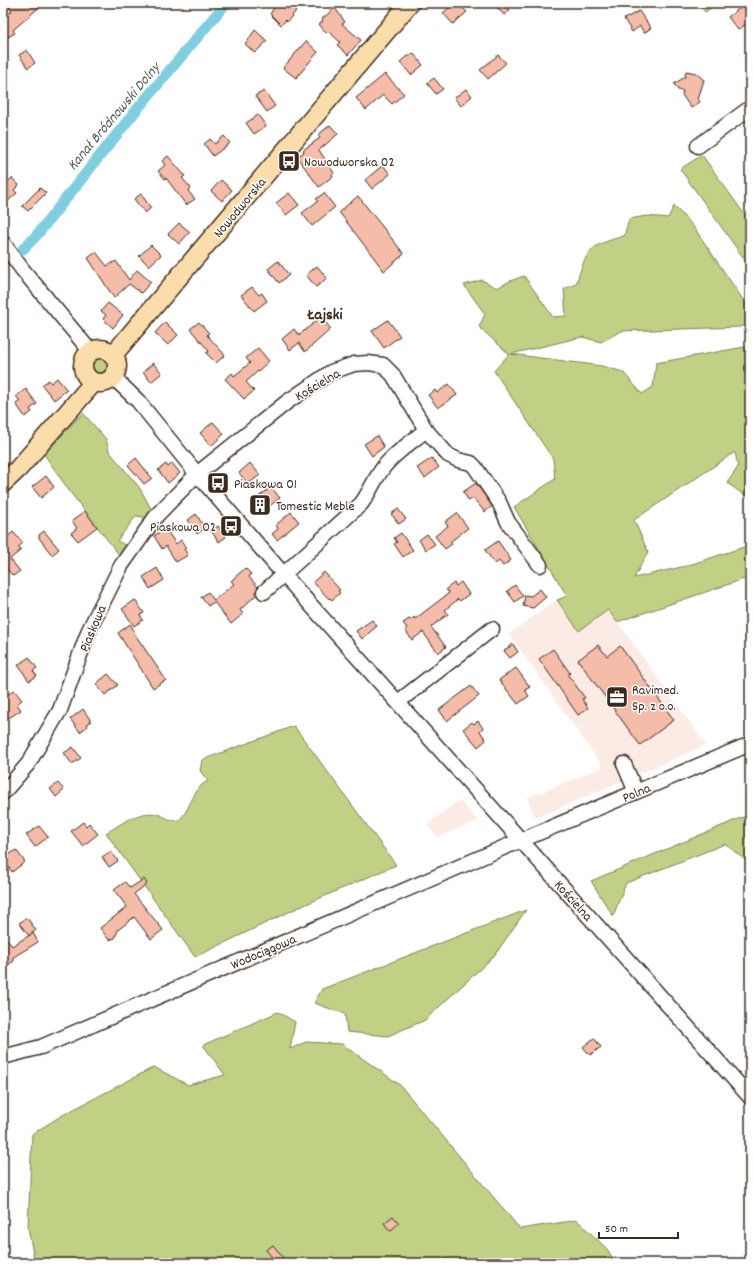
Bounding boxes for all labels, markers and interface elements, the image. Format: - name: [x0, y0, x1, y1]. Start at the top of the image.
- water label: Kanał Bródnowski Dolny: [63, 57, 167, 176]
- bus stop icon: Nowodworska 02: [276, 148, 302, 174]
- place label: Nowodworska 02: [304, 153, 395, 173]
- street label: Nowodworska: [209, 173, 272, 243]
- district label: Łajski: [307, 304, 342, 327]
- street label: Kościelna: [292, 364, 345, 407]
- bus stop icon: Piaskowa 01: [205, 470, 231, 496]
- place label: Piaskowa 01: [234, 475, 297, 495]
- building icon: Tomestic Meble: [247, 492, 273, 518]
- place label: Tomestic Meble: [276, 497, 355, 517]
- bus stop icon: Piaskowa 02: [218, 513, 244, 539]
- place label: Piaskowa 02: [150, 518, 216, 538]
- street label: Piaskowa: [75, 602, 113, 655]
- place label: Ravimed. Sp. z o.o.: [632, 681, 678, 717]
- office icon: Ravimed. Sp. z o.o.: [604, 684, 630, 710]
- street label: Polna: [620, 779, 654, 809]
- street label: Kościelna: [549, 876, 597, 927]
- street label: Wodociągowa: [228, 930, 300, 976]
- scale bar: [599, 1214, 678, 1240]
- text: 50 m: [605, 1221, 628, 1238]

